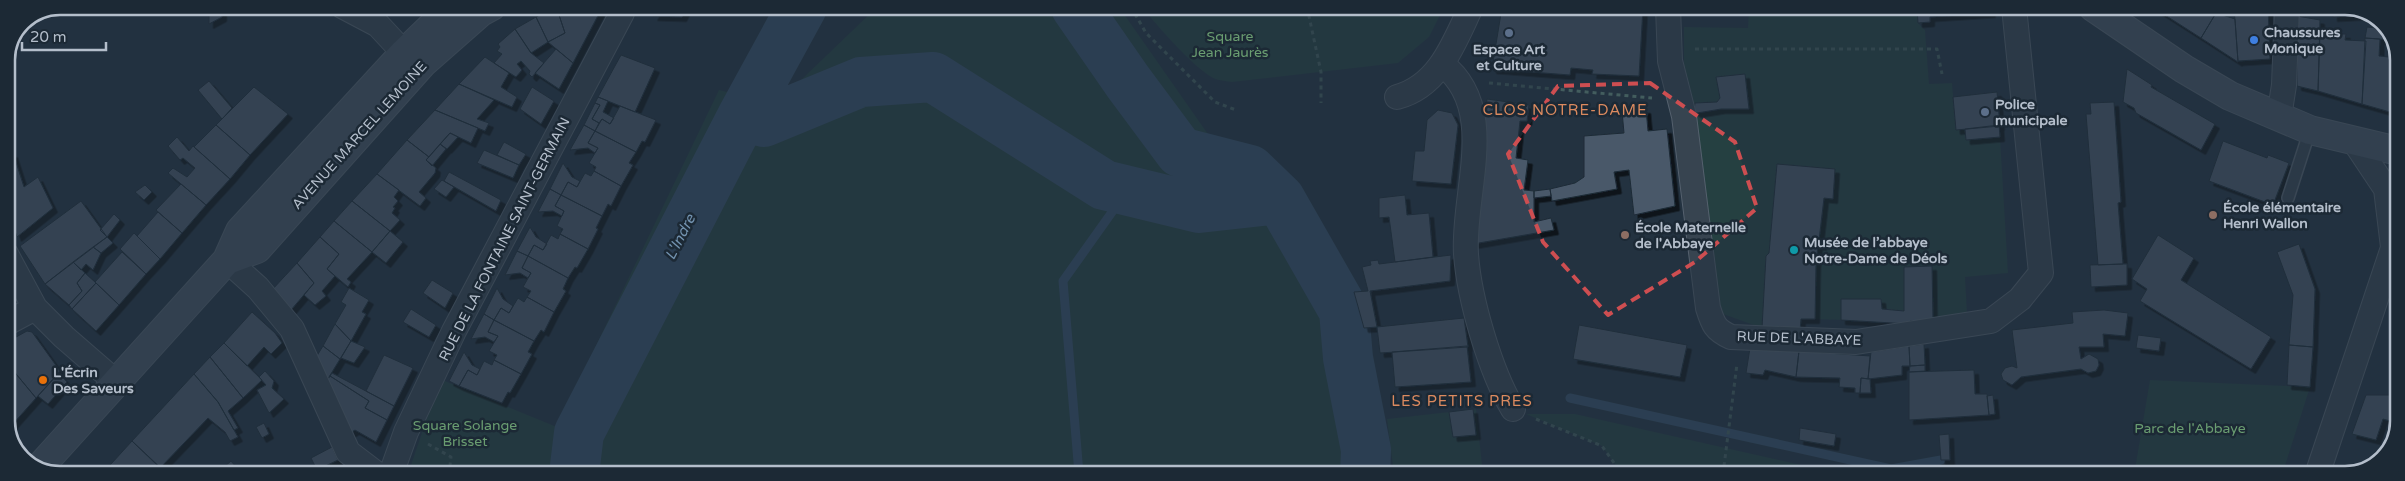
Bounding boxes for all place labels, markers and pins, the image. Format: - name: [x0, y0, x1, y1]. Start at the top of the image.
- place label: Chaussures Monique: [2264, 24, 2341, 57]
- marker: Espace Art et Culture: [1503, 27, 1515, 39]
- marker: Chaussures Monique: [2248, 34, 2260, 46]
- place label: Espace Art et Culture: [1473, 41, 1546, 74]
- place label: Police municipale: [1995, 96, 2067, 129]
- marker: Police municipale: [1979, 106, 1991, 118]
- place label: École élémentaire Henri Wallon: [2223, 199, 2341, 232]
- marker: École élémentaire Henri Wallon: [2207, 209, 2219, 221]
- place label: École Maternelle de l'Abbaye: [1635, 219, 1746, 252]
- marker: École Maternelle de l'Abbaye: [1619, 229, 1631, 241]
- place label: Musée de l’abbaye Notre-Dame de Déols: [1804, 234, 1948, 267]
- marker: Musée de l’abbaye Notre-Dame de Déols: [1788, 244, 1800, 256]
- place label: L'Écrin Des Saveurs: [53, 364, 134, 397]
- marker: L'Écrin Des Saveurs: [37, 374, 49, 386]

